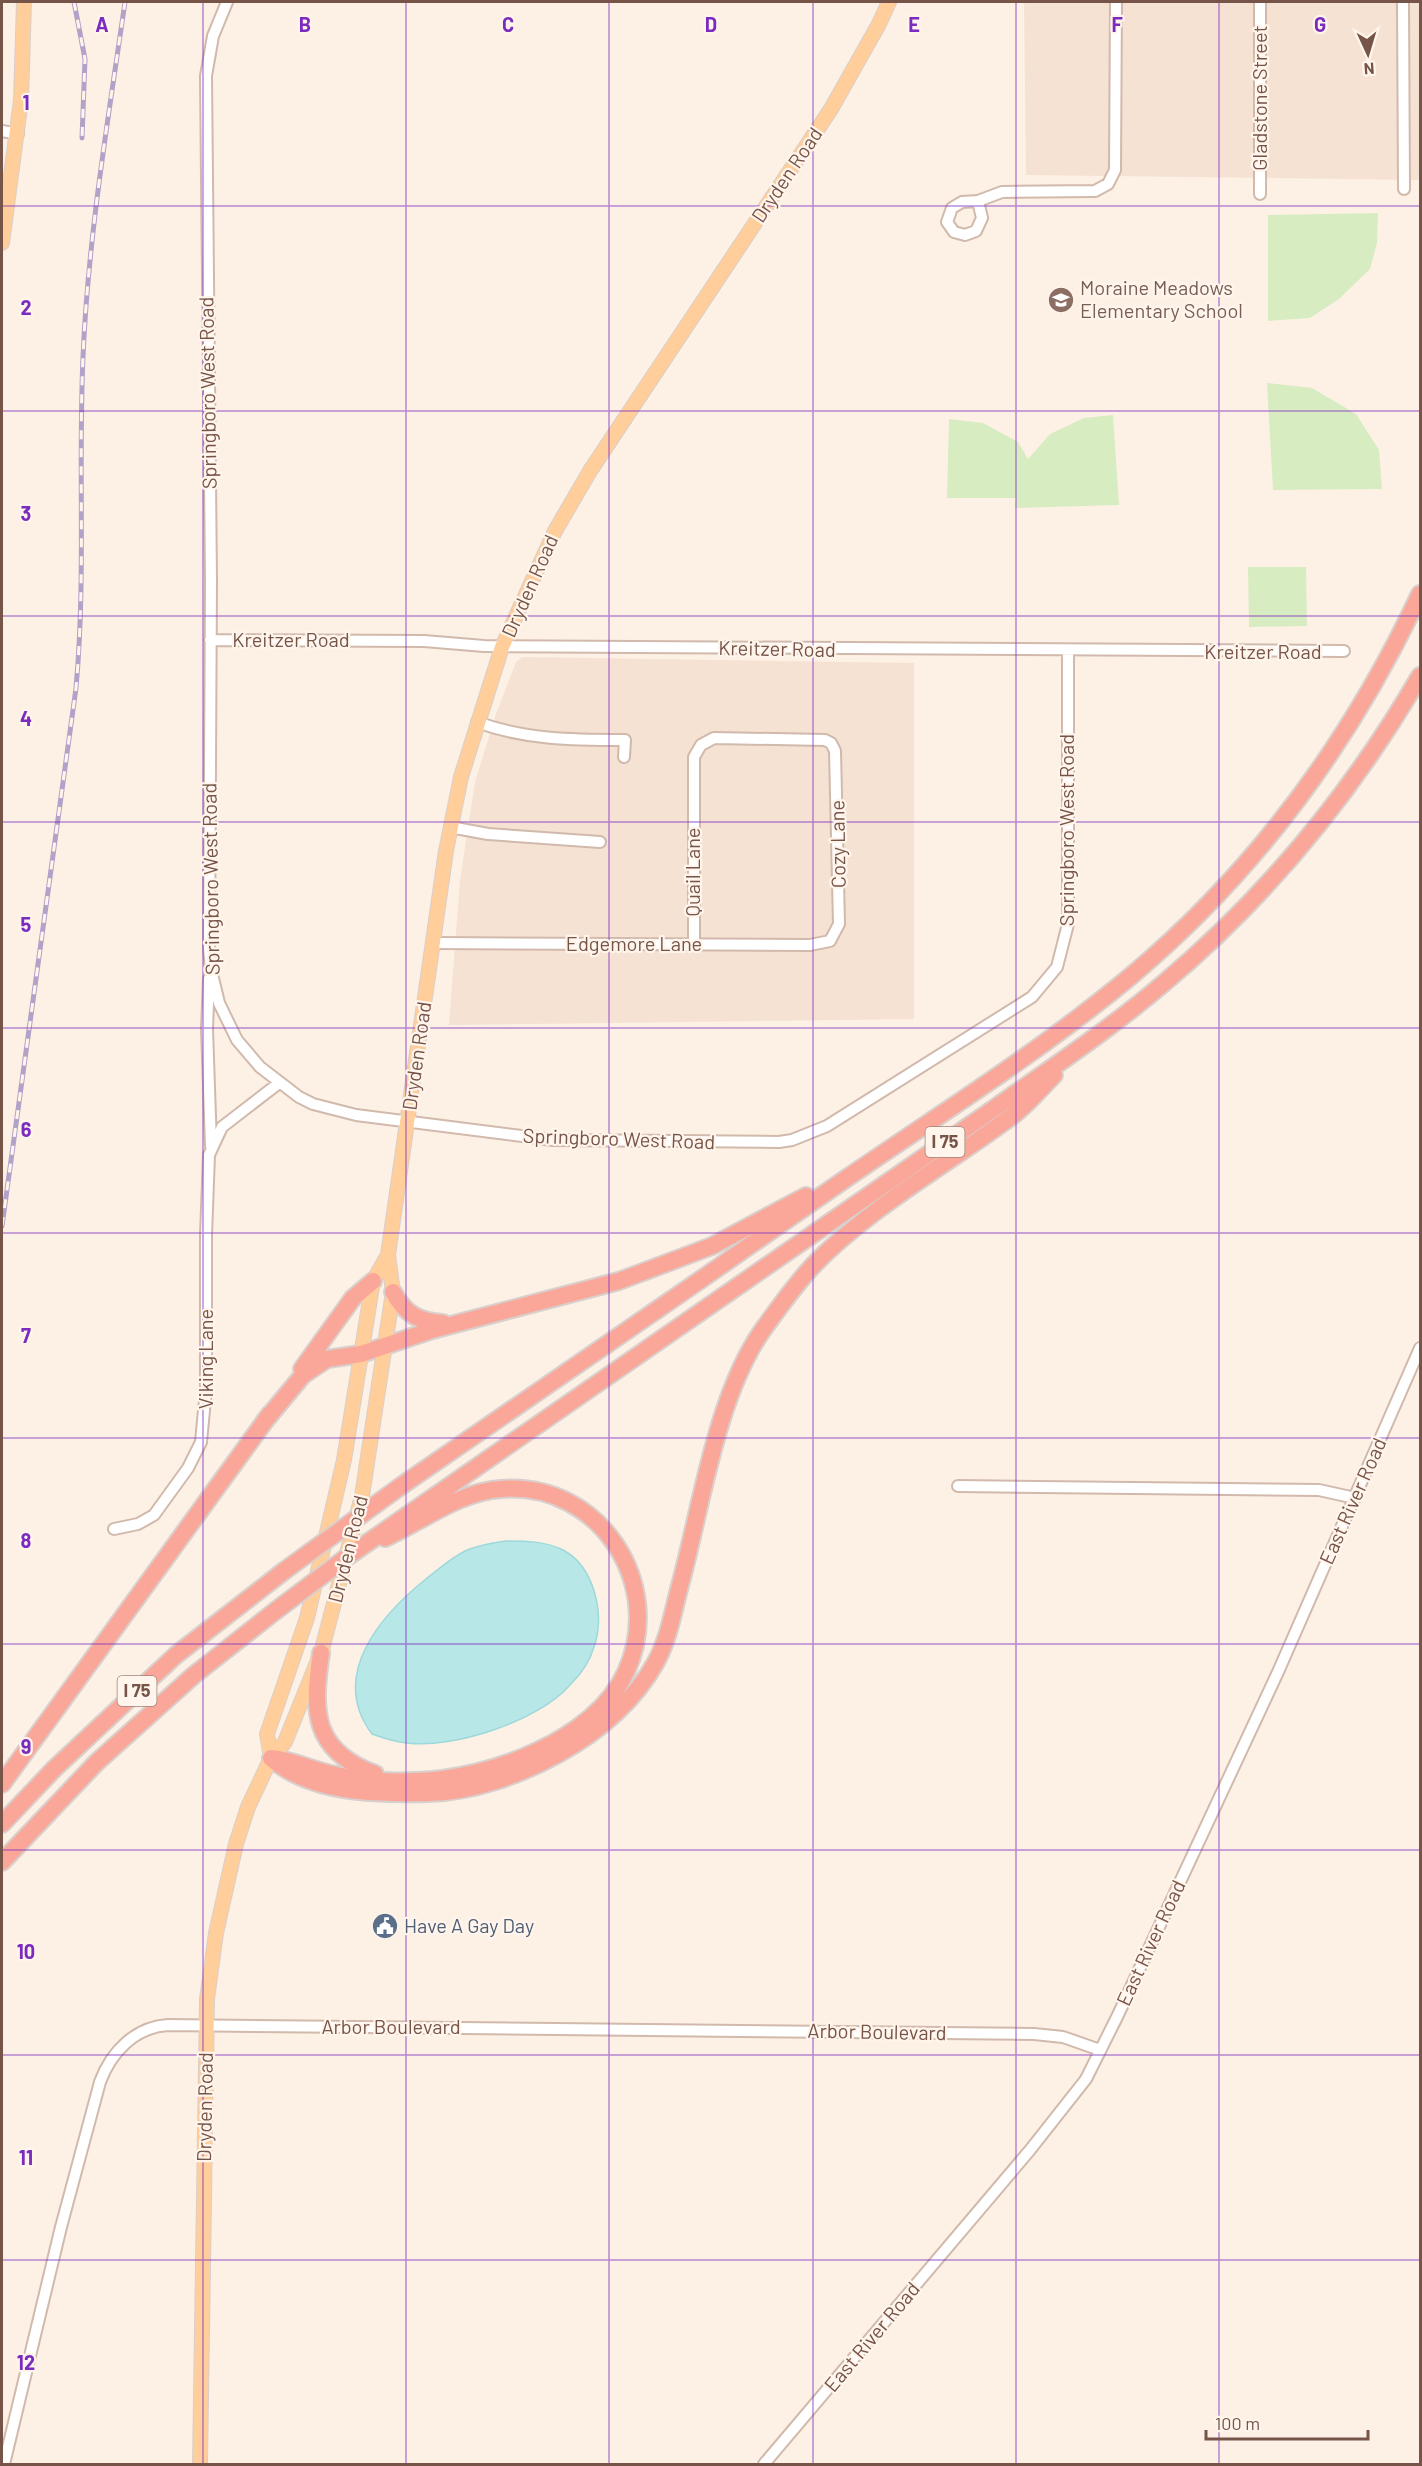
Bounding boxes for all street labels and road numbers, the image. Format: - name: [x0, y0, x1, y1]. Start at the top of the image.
- street label: Gladstone Street: [1247, 25, 1271, 171]
- street label: Dryden Road: [746, 122, 827, 227]
- street label: Springboro West Road: [193, 297, 221, 489]
- street label: Dryden Road: [496, 531, 562, 641]
- street label: Kreitzer Road: [232, 627, 350, 651]
- street label: Kreitzer Road: [718, 635, 836, 661]
- street label: Kreitzer Road: [1204, 639, 1322, 663]
- street label: Springboro West Road: [1054, 734, 1078, 926]
- street label: Springboro West Road: [196, 783, 224, 975]
- street label: Cozy Lane: [824, 800, 850, 888]
- street label: Quail Lane: [680, 827, 704, 917]
- street label: Edgemore Lane: [566, 931, 702, 955]
- street label: Dryden Road: [396, 1000, 436, 1112]
- street label: Springboro West Road: [522, 1123, 716, 1153]
- road number: I 75: [926, 1127, 964, 1157]
- street label: Viking Lane: [193, 1309, 217, 1409]
- street label: East River Road: [1313, 1434, 1391, 1568]
- street label: Dryden Road: [322, 1493, 372, 1605]
- road number: I 75: [118, 1676, 156, 1706]
- street label: East River Road: [1111, 1876, 1190, 2009]
- street label: Arbor Boulevard: [321, 2014, 461, 2038]
- street label: Arbor Boulevard: [807, 2018, 947, 2044]
- street label: Dryden Road: [191, 2052, 217, 2162]
- street label: East River Road: [818, 2277, 924, 2396]

